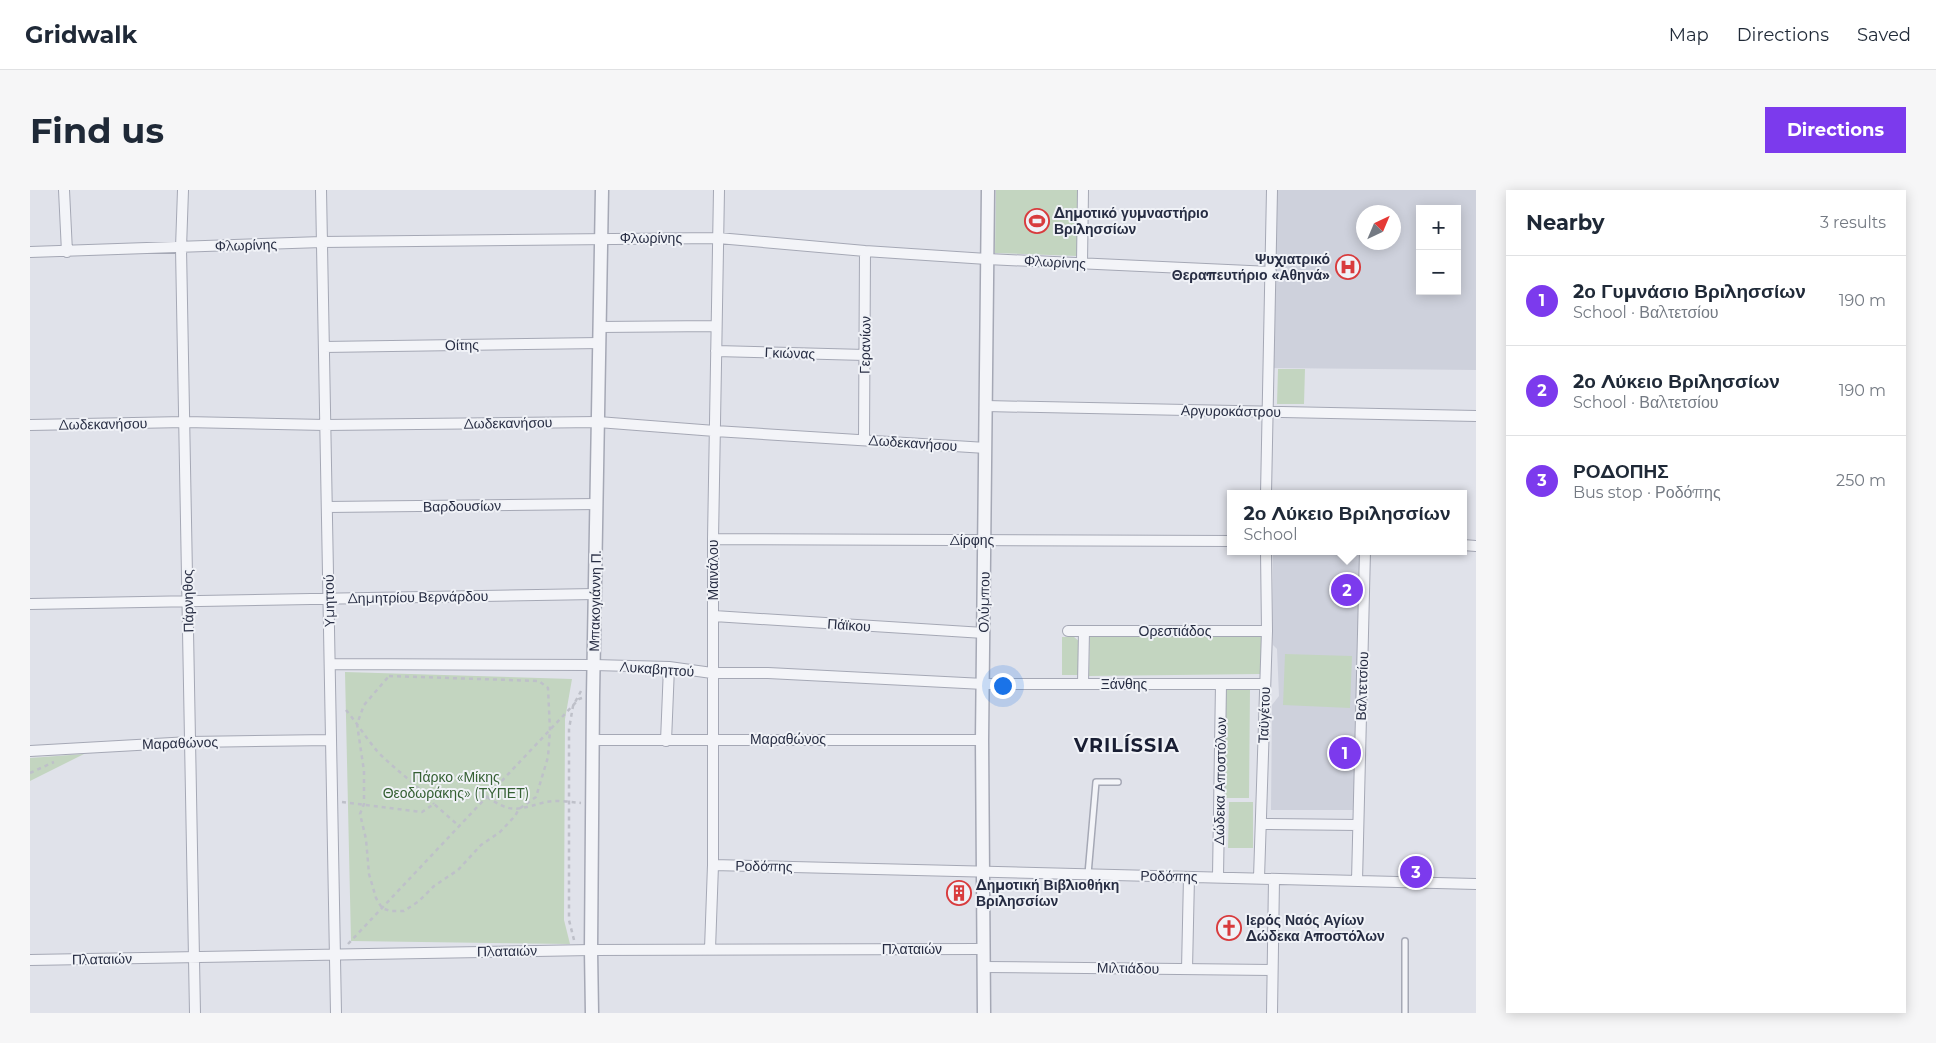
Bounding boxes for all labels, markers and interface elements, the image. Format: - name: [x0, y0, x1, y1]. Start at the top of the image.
- text: Gridwalk: [25, 20, 137, 49]
- text: Map: [1669, 24, 1709, 46]
- text: Directions: [1737, 24, 1829, 46]
- text: Saved: [1857, 24, 1911, 46]
- button: Directions: [1765, 107, 1906, 153]
- text: Find us: [30, 109, 164, 152]
- place label: Δημοτικό γυμναστήριο Βριλησσίων: [1053, 204, 1209, 238]
- north arrow: [1356, 205, 1401, 250]
- map controls: [1416, 205, 1461, 295]
- button: +: [1416, 205, 1461, 250]
- sports icon: Δημοτικό γυμναστήριο Βριλησσίων: [1024, 208, 1050, 234]
- text: Nearby: [1526, 210, 1605, 235]
- text: 3 results: [1820, 213, 1886, 232]
- street label: Φλωρίνης: [620, 229, 682, 247]
- street label: Φλωρίνης: [215, 235, 278, 255]
- place label: Ψυχιατρικό Θεραπευτήριο «Αθηνά»: [1172, 250, 1330, 284]
- button: −: [1416, 250, 1461, 295]
- street label: Φλωρίνης: [1023, 251, 1087, 273]
- hospital icon: Ψυχιατρικό Θεραπευτήριο «Αθηνά»: [1335, 254, 1361, 280]
- text: 2ο Γυμνάσιο Βριλησσίων: [1573, 280, 1806, 303]
- text: 1: [1539, 291, 1545, 310]
- text: 190 m: [1839, 291, 1886, 310]
- text: School · Βαλτετσίου: [1573, 303, 1719, 322]
- street label: Γερανίων: [855, 316, 875, 374]
- street label: Οίτης: [445, 336, 479, 354]
- street label: Γκιώνας: [764, 343, 816, 363]
- text: 2ο Λύκειο Βριλησσίων: [1573, 370, 1780, 393]
- text: 2: [1537, 381, 1547, 400]
- text: 190 m: [1839, 381, 1886, 400]
- text: School · Βαλτετσίου: [1573, 393, 1719, 412]
- street label: Αργυροκάστρου: [1181, 401, 1281, 421]
- street label: Δωδεκανήσου: [463, 413, 553, 433]
- street label: Δωδεκανήσου: [58, 414, 148, 434]
- street label: Δωδεκανήσου: [868, 431, 958, 455]
- text: ΡΟΔΟΠΗΣ: [1573, 460, 1669, 483]
- text: 3: [1537, 471, 1547, 490]
- text: 250 m: [1836, 471, 1886, 490]
- text: Bus stop · Ροδόπης: [1573, 483, 1721, 502]
- popup: [1227, 490, 1467, 555]
- street label: Βαρδουσίων: [423, 496, 501, 516]
- text: 2ο Λύκειο Βριλησσίων: [1244, 502, 1450, 525]
- text: School: [1244, 525, 1297, 544]
- street label: Δίρφης: [950, 531, 995, 549]
- street label: Μαινάλου: [704, 540, 722, 601]
- street label: Μπακογιάννη Π.: [585, 550, 605, 652]
- street label: Πάρνηθος: [178, 569, 198, 633]
- street label: Ολύμπου: [974, 571, 994, 633]
- pin: 2: [1331, 571, 1363, 609]
- street label: Υμηττού: [320, 574, 338, 628]
- street label: Δημητρίου Βερνάρδου: [348, 587, 488, 607]
- street label: Πάϊκου: [827, 615, 871, 635]
- street label: Ορεστιάδος: [1139, 622, 1212, 640]
- street label: Βαλτετσίου: [1352, 651, 1372, 721]
- street label: Λυκαβηττού: [619, 657, 695, 681]
- your location: [990, 673, 1016, 699]
- street label: Ξάνθης: [1101, 675, 1148, 693]
- street label: Ταϋγέτου: [1254, 686, 1274, 744]
- street label: Δώδεκα Αποστόλων: [1210, 717, 1230, 845]
- street label: Μαραθώνος: [750, 730, 826, 748]
- street label: Μαραθώνος: [142, 733, 219, 753]
- district label: VRILÍSSIA: [1073, 734, 1180, 757]
- pin: 1: [1329, 734, 1361, 772]
- park label: Πάρκο «Μίκης Θεοδωράκης» (ΤΥΠΕΤ): [383, 768, 529, 802]
- pin: 3: [1400, 853, 1432, 891]
- street label: Ροδόπης: [735, 857, 793, 876]
- street label: Ροδόπης: [1140, 867, 1198, 886]
- place label: Δημοτική Βιβλιοθήκη Βριλησσίων: [975, 876, 1119, 910]
- building icon: Δημοτική Βιβλιοθήκη Βριλησσίων: [946, 880, 972, 906]
- place label: Ιερός Ναός Αγίων Δώδεκα Αποστόλων: [1245, 911, 1385, 945]
- church icon: Ιερός Ναός Αγίων Δώδεκα Αποστόλων: [1216, 915, 1242, 941]
- street label: Πλαταιών: [882, 940, 942, 958]
- street label: Πλαταιών: [477, 941, 537, 961]
- street label: Πλαταιών: [72, 949, 132, 969]
- street label: Μιλτιάδου: [1097, 958, 1159, 978]

